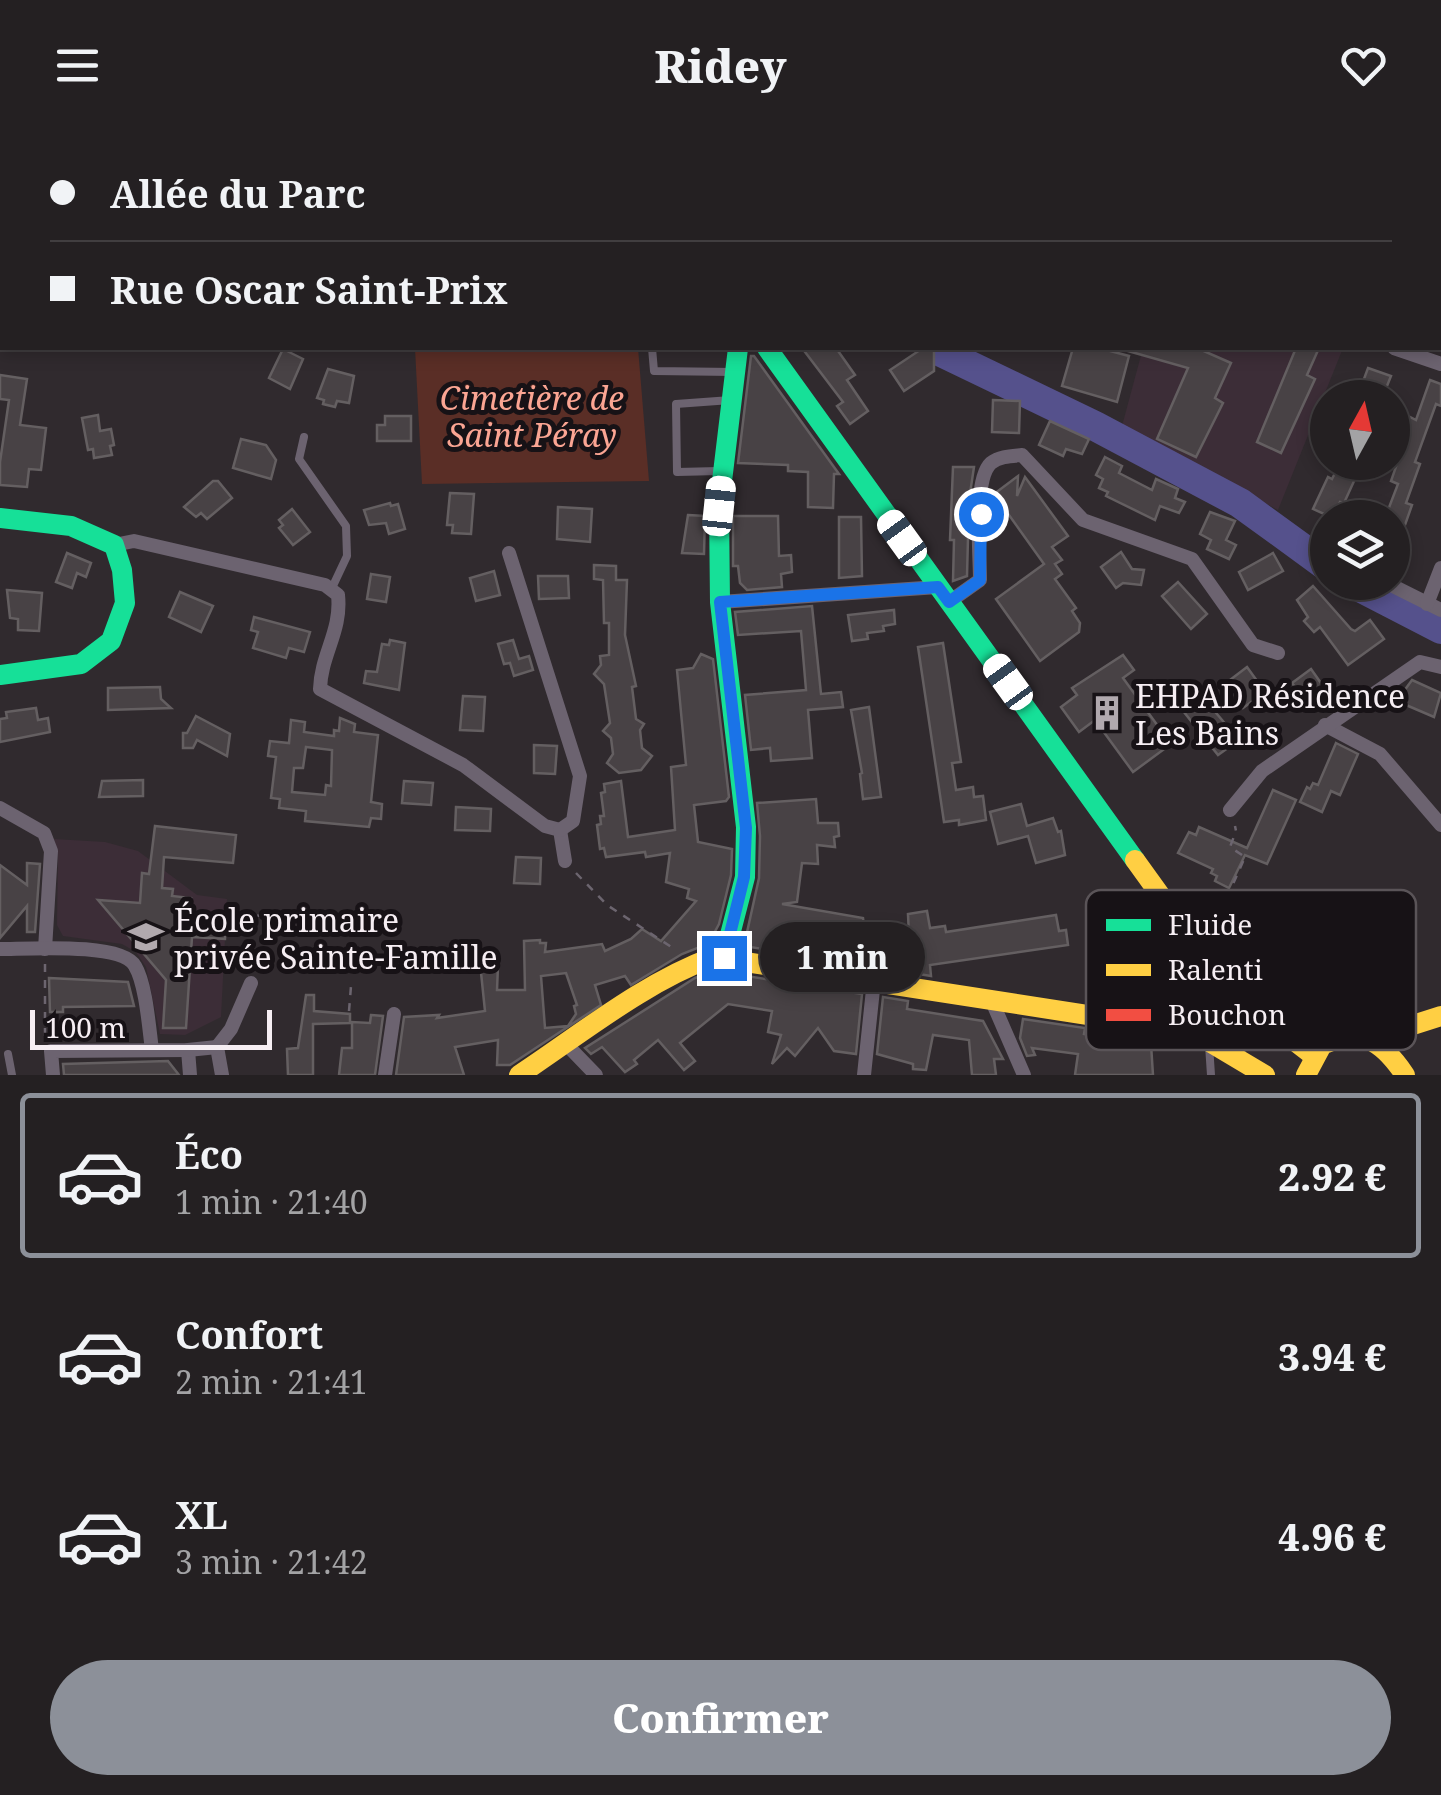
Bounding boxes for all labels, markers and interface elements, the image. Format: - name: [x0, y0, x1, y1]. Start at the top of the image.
- text: Ridey: [655, 35, 787, 96]
- icon: menu: [50, 38, 105, 93]
- icon: heart: [1336, 38, 1391, 93]
- text: Allée du Parc: [110, 167, 366, 219]
- text: Rue Oscar Saint-Prix: [110, 263, 508, 315]
- park label: Cimetière de Saint Péray: [440, 376, 624, 456]
- north arrow: [1310, 380, 1410, 480]
- map controls: [1310, 380, 1410, 600]
- car: [701, 475, 737, 537]
- route start: [959, 492, 1004, 537]
- button: layers: [1310, 500, 1410, 600]
- car: [872, 505, 932, 571]
- car: [978, 649, 1038, 715]
- place label: EHPAD Résidence Les Bains: [1135, 674, 1405, 754]
- building icon: EHPAD Résidence Les Bains: [1088, 694, 1126, 732]
- legend: [1086, 890, 1416, 1050]
- place label: École primaire privée Sainte-Famille: [174, 898, 498, 978]
- text: Fluide: [1168, 905, 1252, 943]
- school or university icon: École primaire privée Sainte-Famille: [127, 918, 165, 956]
- callout: 1 min: [759, 923, 924, 993]
- text: 1 min: [797, 935, 888, 978]
- route end: [702, 936, 747, 981]
- text: Ralenti: [1168, 950, 1263, 988]
- text: Bouchon: [1168, 995, 1286, 1033]
- scale bar: [30, 1005, 272, 1050]
- text: 100 m: [45, 1008, 126, 1046]
- text: Éco: [175, 1128, 243, 1180]
- icon: car: [55, 1131, 145, 1221]
- text: 2.92 €: [1278, 1150, 1386, 1202]
- text: 1 min · 21:40: [175, 1180, 368, 1223]
- text: Confort: [175, 1308, 323, 1360]
- icon: car: [55, 1311, 145, 1401]
- text: 3.94 €: [1278, 1330, 1386, 1382]
- text: 2 min · 21:41: [175, 1360, 368, 1403]
- text: XL: [175, 1488, 228, 1540]
- icon: car: [55, 1491, 145, 1581]
- text: 4.96 €: [1278, 1510, 1386, 1562]
- text: 3 min · 21:42: [175, 1540, 368, 1583]
- button: Confirmer: [50, 1660, 1391, 1775]

